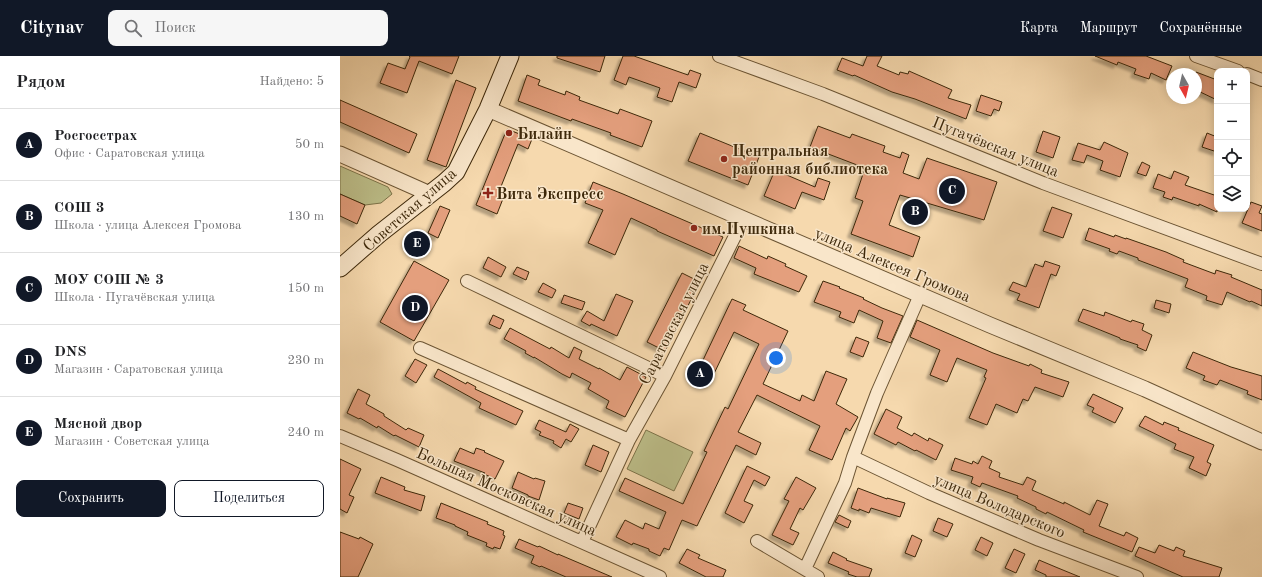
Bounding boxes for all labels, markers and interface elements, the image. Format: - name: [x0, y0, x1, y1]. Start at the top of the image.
- search box: [108, 10, 388, 46]
- icon: search: [122, 17, 144, 39]
- text: Citynav: [20, 19, 84, 38]
- text: Поиск: [154, 21, 196, 36]
- text: Карта: [1020, 21, 1058, 35]
- text: Маршрут: [1080, 21, 1137, 35]
- text: Сохранённые: [1159, 21, 1242, 35]
- north arrow: [1166, 68, 1202, 104]
- map controls: [1214, 68, 1250, 212]
- button: +: [1214, 68, 1250, 104]
- text: Рядом: [16, 74, 65, 91]
- text: Найдено: 5: [260, 75, 324, 88]
- button: −: [1214, 104, 1250, 140]
- street label: Пугачёвская улица: [930, 115, 1061, 181]
- place label: Билайн: [517, 127, 572, 143]
- marker: Билайн: [504, 128, 514, 138]
- text: Росгосстрах: [54, 129, 137, 144]
- text: A: [24, 138, 34, 151]
- text: 50 m: [295, 138, 324, 151]
- button: locate: [1214, 140, 1250, 176]
- place label: Центральная районная библиотека: [732, 144, 888, 178]
- text: Офис · Саратовская улица: [54, 147, 205, 160]
- marker: Центральная районная библиотека: [719, 154, 729, 164]
- street label: Советская улица: [361, 166, 460, 255]
- pin: C: [939, 176, 965, 206]
- button: layers: [1214, 176, 1250, 212]
- place label: Вита Экспресс: [496, 187, 604, 203]
- marker: Вита Экспресс: [483, 188, 493, 198]
- pin: B: [902, 197, 928, 227]
- text: СОШ 3: [54, 201, 104, 216]
- text: B: [24, 210, 34, 223]
- text: 130 m: [287, 210, 324, 223]
- text: Школа · улица Алексея Громова: [54, 219, 241, 232]
- place label: им.Пушкина: [702, 222, 795, 238]
- marker: им.Пушкина: [689, 223, 699, 233]
- street label: улица Алексея Громова: [812, 226, 973, 306]
- pin: E: [404, 229, 430, 259]
- street label: Саратовская улица: [637, 260, 713, 388]
- text: МОУ СОШ № 3: [54, 273, 164, 288]
- text: C: [25, 282, 33, 295]
- text: 150 m: [287, 282, 324, 295]
- text: Школа · Пугачёвская улица: [54, 291, 215, 304]
- pin: D: [402, 293, 428, 323]
- text: DNS: [54, 345, 87, 360]
- your location: [766, 348, 786, 368]
- text: D: [24, 354, 34, 367]
- text: 230 m: [287, 354, 324, 367]
- pin: A: [687, 359, 713, 389]
- text: Магазин · Саратовская улица: [54, 363, 223, 376]
- text: Мясной двор: [54, 417, 142, 432]
- text: E: [25, 426, 33, 439]
- text: 240 m: [287, 426, 324, 439]
- text: Магазин · Советская улица: [54, 435, 209, 448]
- street label: Большая Московская улица: [414, 446, 599, 540]
- street label: улица Володарского: [931, 472, 1067, 542]
- button: Сохранить: [16, 480, 166, 517]
- button: Поделиться: [174, 480, 324, 517]

